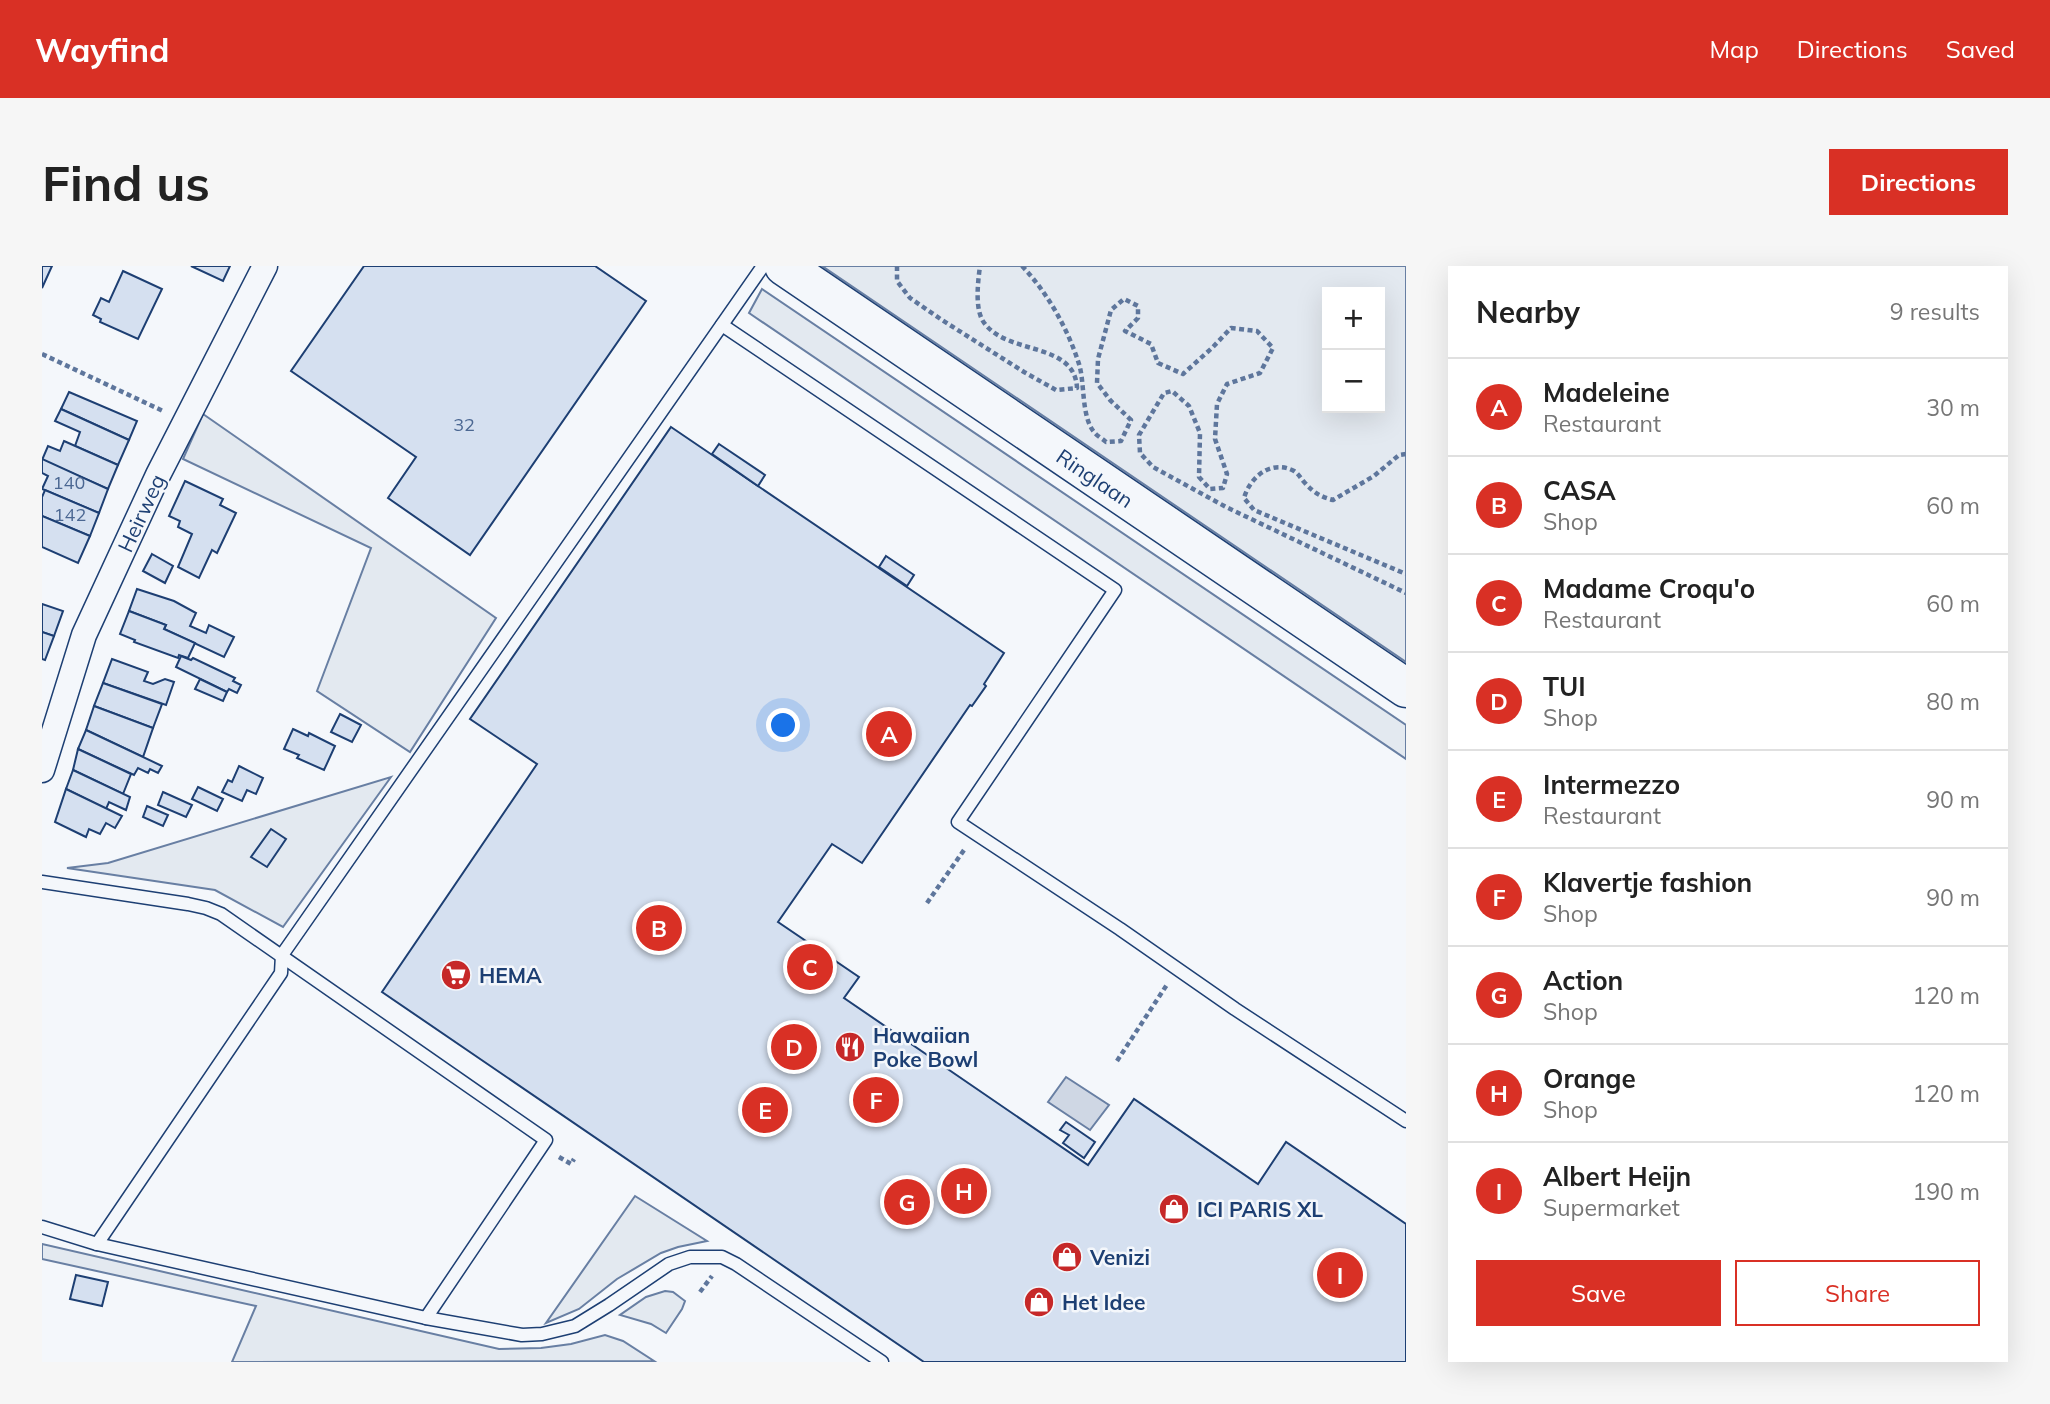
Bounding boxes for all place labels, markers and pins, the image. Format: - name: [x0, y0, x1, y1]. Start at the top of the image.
- pin: A: [866, 708, 912, 760]
- pin: B: [636, 902, 682, 954]
- pin: C: [787, 941, 833, 993]
- supermarket icon: HEMA: [439, 958, 473, 992]
- place label: HEMA: [479, 962, 542, 988]
- pin: D: [771, 1021, 817, 1073]
- place label: Hawaiian Poke Bowl: [873, 1022, 978, 1072]
- restaurant icon: Hawaiian Poke Bowl: [833, 1030, 867, 1064]
- pin: F: [853, 1074, 899, 1126]
- pin: E: [742, 1084, 788, 1136]
- pin: H: [941, 1165, 987, 1217]
- pin: G: [884, 1176, 930, 1228]
- shop icon: ICI PARIS XL: [1157, 1192, 1191, 1226]
- place label: ICI PARIS XL: [1197, 1196, 1323, 1222]
- shop icon: Venizi: [1050, 1240, 1084, 1274]
- place label: Venizi: [1089, 1244, 1150, 1270]
- pin: I: [1317, 1249, 1363, 1301]
- shop icon: Het Idee: [1022, 1285, 1056, 1319]
- place label: Het Idee: [1062, 1289, 1145, 1315]

